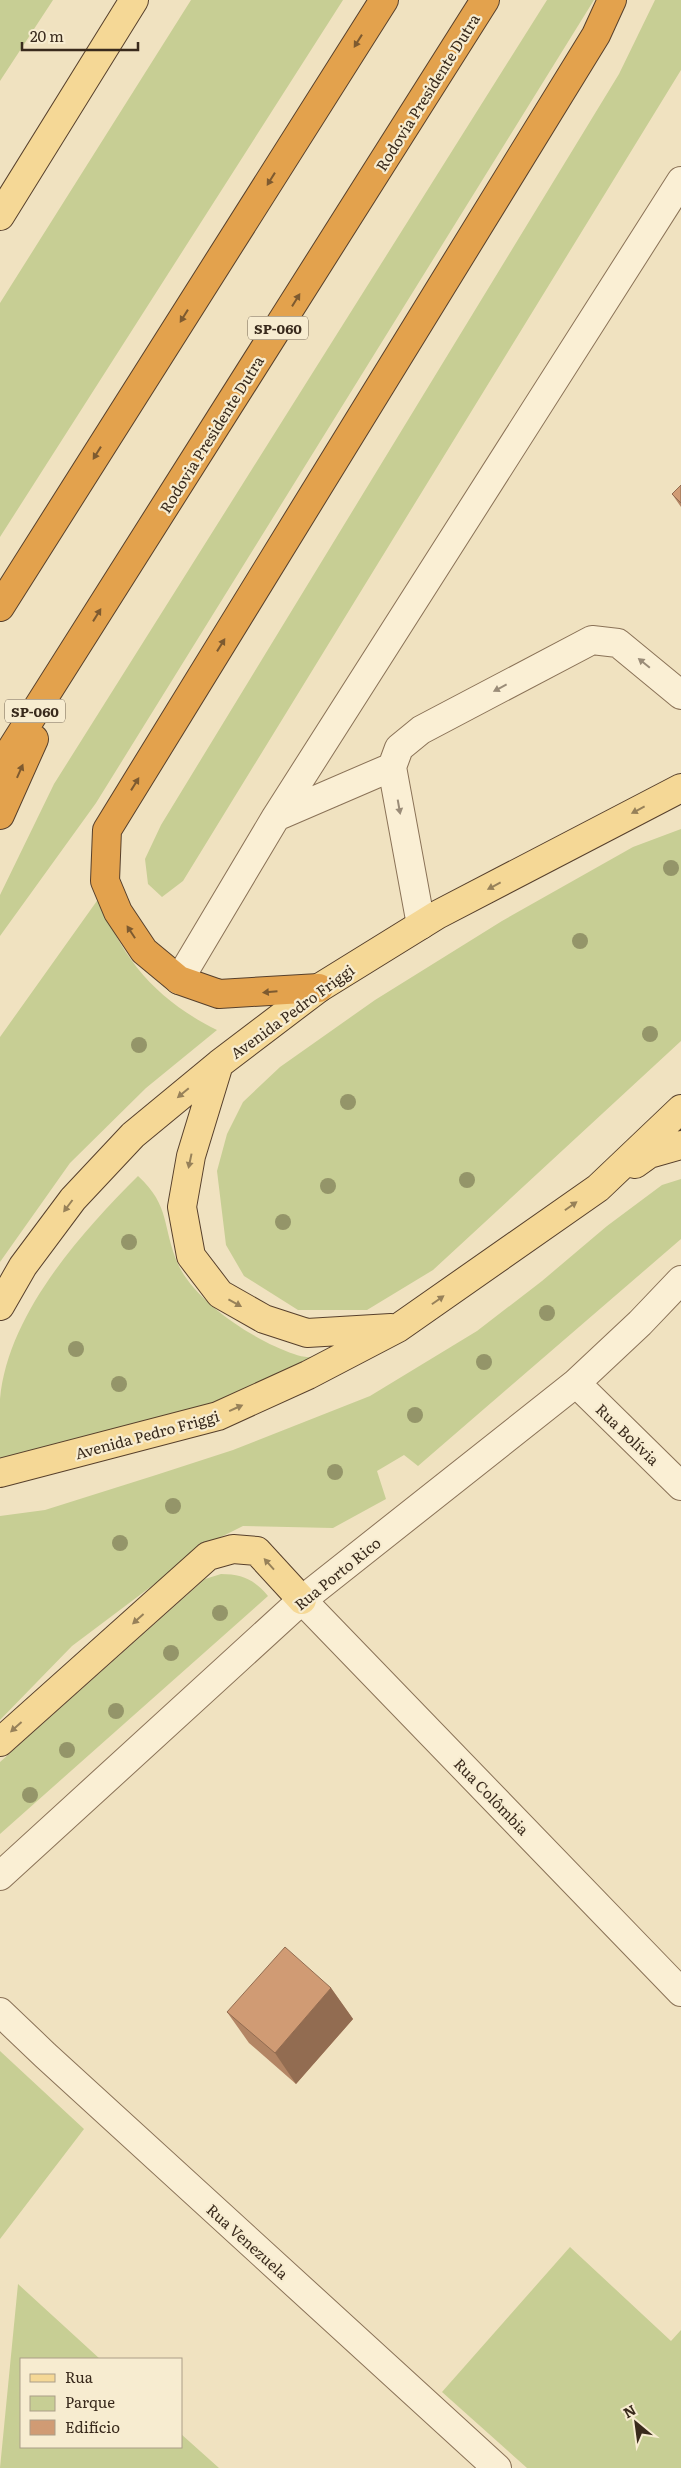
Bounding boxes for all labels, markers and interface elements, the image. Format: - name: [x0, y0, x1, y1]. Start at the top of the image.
- street label: Rodovia Presidente Dutra: [369, 8, 485, 175]
- scale bar: [22, 20, 139, 52]
- text: 20 m: [30, 24, 64, 47]
- one-way arrow: [353, 35, 362, 48]
- one-way arrow: [266, 172, 276, 185]
- one-way arrow: [291, 293, 300, 307]
- one-way arrow: [179, 309, 189, 323]
- road number: SP-060: [248, 316, 308, 339]
- street label: Rodovia Presidente Dutra: [153, 350, 269, 517]
- one-way arrow: [93, 447, 102, 460]
- one-way arrow: [92, 608, 101, 621]
- one-way arrow: [216, 639, 225, 652]
- one-way arrow: [638, 658, 651, 669]
- one-way arrow: [493, 684, 508, 692]
- road number: SP-060: [5, 699, 65, 722]
- one-way arrow: [16, 764, 24, 778]
- one-way arrow: [131, 777, 140, 790]
- one-way arrow: [396, 800, 404, 816]
- one-way arrow: [631, 806, 645, 814]
- one-way arrow: [487, 882, 501, 890]
- one-way arrow: [126, 925, 136, 938]
- street label: Avenida Pedro Friggi: [225, 958, 359, 1064]
- one-way arrow: [262, 988, 278, 996]
- one-way arrow: [178, 1087, 190, 1099]
- one-way arrow: [186, 1153, 194, 1168]
- one-way arrow: [62, 1199, 73, 1212]
- one-way arrow: [565, 1201, 578, 1211]
- one-way arrow: [432, 1295, 445, 1305]
- one-way arrow: [228, 1299, 242, 1307]
- street label: Rua Bolívia: [591, 1398, 666, 1471]
- one-way arrow: [229, 1403, 243, 1411]
- street label: Avenida Pedro Friggi: [72, 1404, 222, 1464]
- street label: Rua Porto Rico: [289, 1531, 385, 1615]
- one-way arrow: [263, 1558, 275, 1570]
- one-way arrow: [132, 1613, 144, 1625]
- one-way arrow: [11, 1721, 23, 1733]
- street label: Rua Colômbia: [449, 1752, 536, 1840]
- street label: Rua Venezuela: [202, 2198, 295, 2285]
- legend: [20, 2358, 182, 2448]
- text: Rua: [65, 2365, 94, 2388]
- text: Parque: [65, 2390, 115, 2413]
- north arrow: [611, 2398, 661, 2448]
- text: N: [619, 2399, 639, 2422]
- text: Edifício: [65, 2415, 120, 2438]

